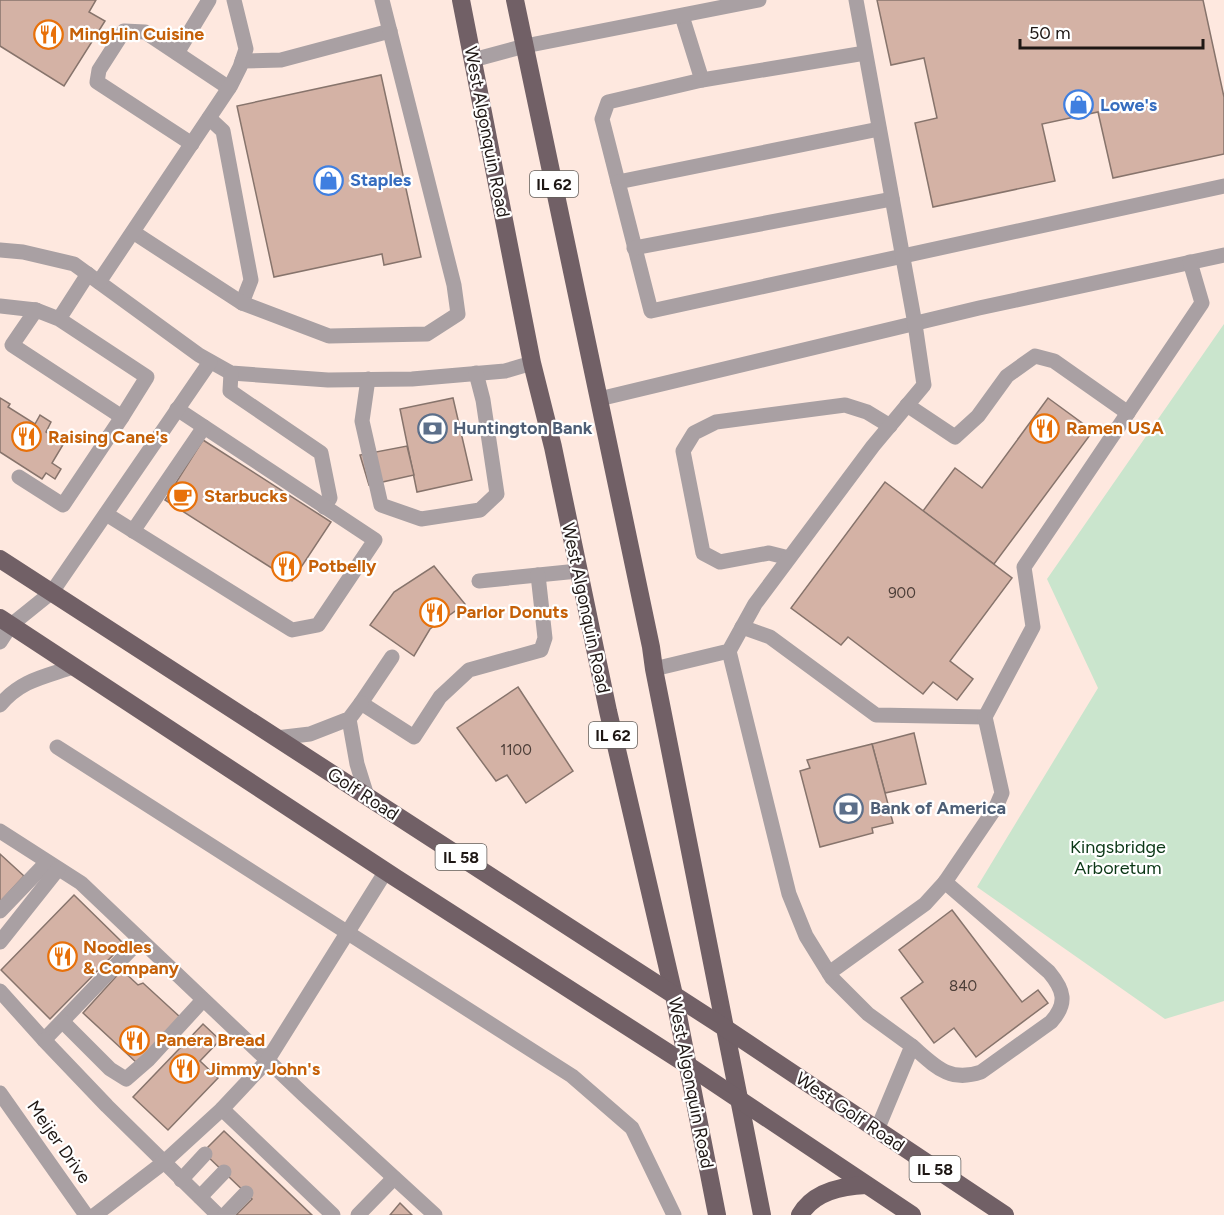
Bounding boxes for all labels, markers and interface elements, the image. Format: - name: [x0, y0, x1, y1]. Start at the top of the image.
- scale bar: [1020, 12, 1203, 50]
- restaurant icon: MingHin Cuisine: [32, 18, 64, 50]
- text: 50 m: [1029, 22, 1071, 44]
- place label: MingHin Cuisine: [69, 23, 204, 45]
- street label: West Algonquin Road: [460, 45, 514, 219]
- shop icon: Lowe's: [1063, 89, 1095, 121]
- place label: Lowe's: [1100, 94, 1158, 116]
- shop icon: Staples: [313, 164, 345, 196]
- place label: Staples: [350, 169, 412, 191]
- road number: IL 62: [530, 171, 578, 197]
- bank icon: Huntington Bank: [416, 412, 448, 444]
- restaurant icon: Ramen USA: [1029, 412, 1061, 444]
- place label: Huntington Bank: [453, 417, 593, 439]
- place label: Ramen USA: [1066, 417, 1164, 439]
- restaurant icon: Raising Cane's: [11, 421, 43, 453]
- place label: Raising Cane's: [48, 426, 169, 448]
- cafe icon: Starbucks: [167, 480, 199, 512]
- place label: Starbucks: [204, 485, 288, 507]
- street label: West Algonquin Road: [557, 521, 615, 695]
- restaurant icon: Potbelly: [271, 550, 303, 582]
- place label: Potbelly: [308, 555, 377, 577]
- house number: 900: [888, 584, 916, 602]
- restaurant icon: Parlor Donuts: [419, 596, 451, 628]
- place label: Parlor Donuts: [456, 601, 569, 623]
- road number: IL 62: [589, 722, 637, 748]
- house number: 1100: [500, 741, 532, 759]
- street label: Golf Road: [323, 763, 403, 825]
- bank icon: Bank of America: [833, 792, 865, 824]
- place label: Bank of America: [870, 797, 1006, 819]
- park label: Kingsbridge Arboretum: [1070, 836, 1166, 879]
- road number: IL 58: [436, 844, 486, 870]
- place label: Noodles & Company: [83, 936, 180, 979]
- restaurant icon: Noodles & Company: [46, 941, 78, 973]
- house number: 840: [949, 977, 977, 995]
- street label: West Algonquin Road: [664, 996, 718, 1170]
- restaurant icon: Panera Bread: [119, 1024, 151, 1056]
- place label: Panera Bread: [156, 1029, 265, 1051]
- restaurant icon: Jimmy John's: [169, 1053, 201, 1085]
- place label: Jimmy John's: [206, 1058, 321, 1080]
- street label: West Golf Road: [791, 1067, 909, 1157]
- street label: Meijer Drive: [22, 1096, 96, 1188]
- road number: IL 58: [910, 1156, 960, 1182]

